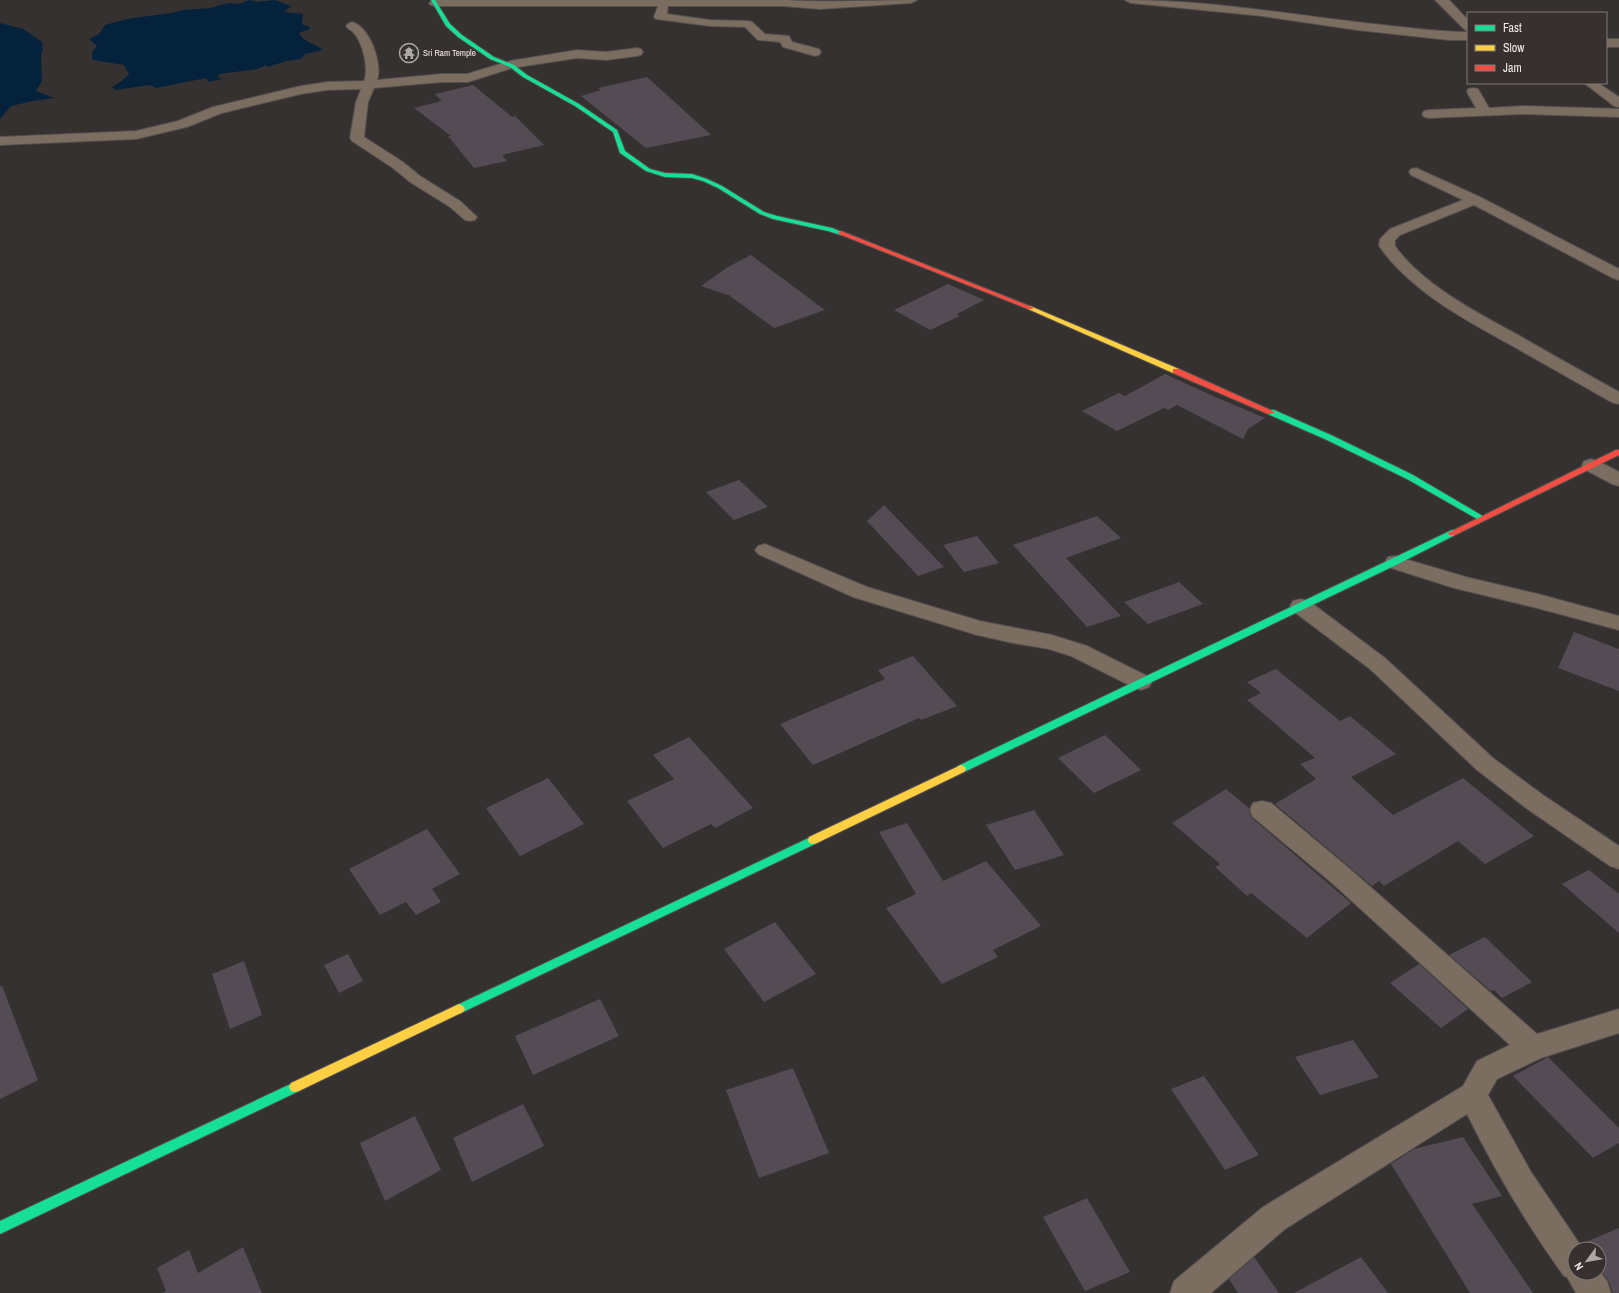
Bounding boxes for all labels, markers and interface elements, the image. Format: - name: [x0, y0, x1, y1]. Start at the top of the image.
- legend: [1467, 12, 1607, 84]
- text: Fast: [1503, 20, 1522, 36]
- text: Slow: [1503, 40, 1525, 56]
- temple icon: Sri Ram Temple: [398, 42, 420, 64]
- place label: Sri Ram Temple: [423, 47, 476, 59]
- text: Jam: [1503, 60, 1522, 76]
- north arrow: [1567, 1241, 1607, 1281]
- text: N: [1571, 1260, 1586, 1273]

